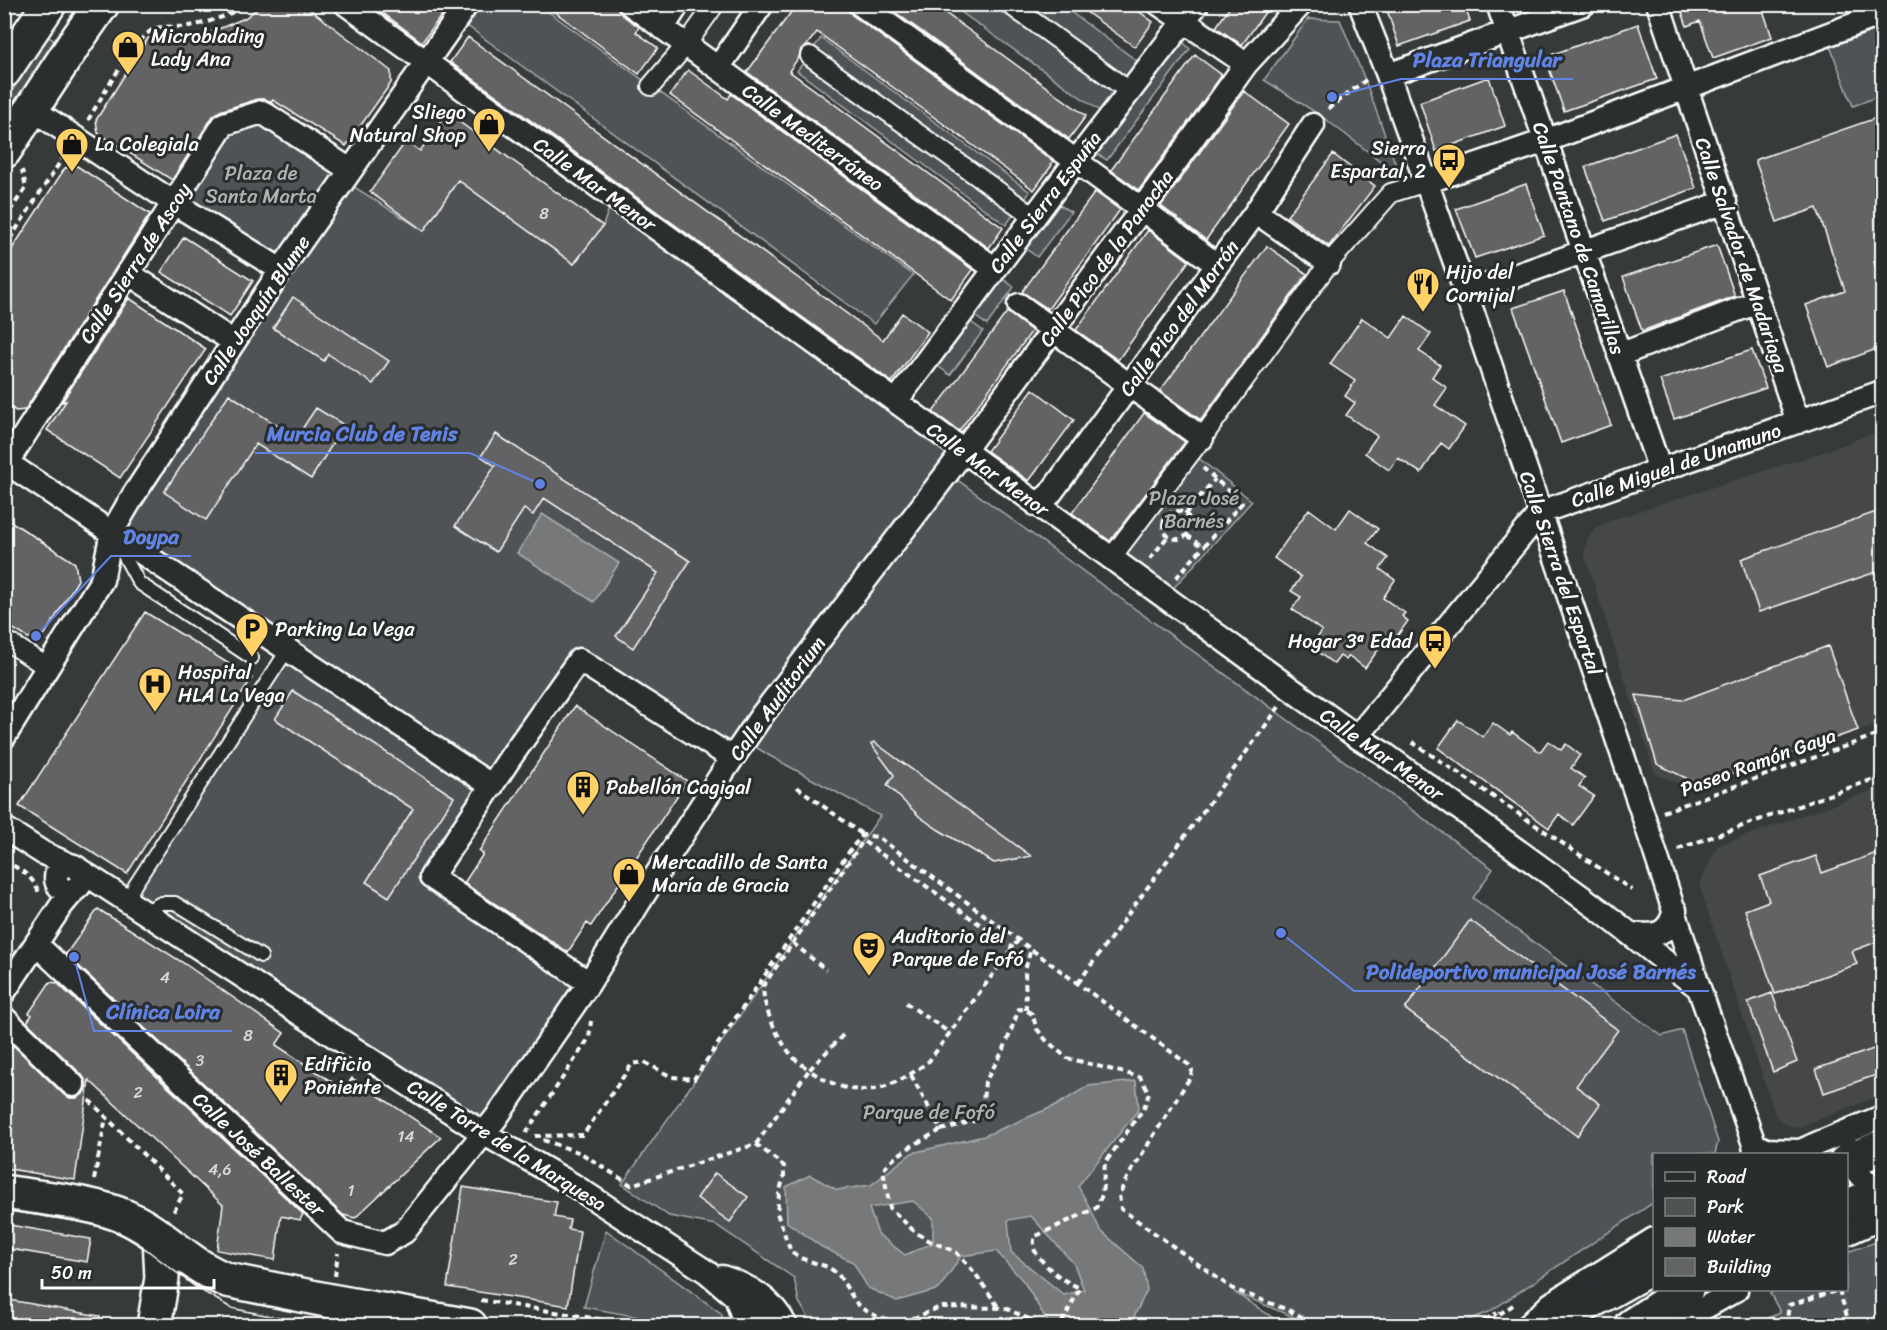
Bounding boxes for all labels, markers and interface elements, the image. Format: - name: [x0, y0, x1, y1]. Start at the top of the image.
- place label: Microblading Lady Ana: [151, 19, 265, 77]
- shop icon: Microblading Lady Ana: [110, 29, 146, 76]
- callout: Plaza Triangular: [1401, 40, 1573, 79]
- text: Plaza Triangular: [1413, 41, 1564, 79]
- street label: Calle Mediterráneo: [734, 74, 891, 201]
- place label: Sliego Natural Shop: [350, 95, 466, 153]
- shop icon: Sliego Natural Shop: [471, 106, 507, 153]
- street label: Calle Pantano de Camarillas: [1522, 117, 1635, 360]
- street label: Calle Sierra Espuña: [980, 123, 1111, 281]
- shop icon: La Colegiala: [54, 126, 90, 173]
- place label: La Colegiala: [95, 127, 199, 162]
- street label: Calle Mar Menor: [526, 127, 665, 242]
- place label: Sierra Espartal, 2: [1330, 131, 1426, 189]
- street label: Calle Salvador de Madariaga: [1685, 133, 1799, 379]
- bus stop icon: Sierra Espartal, 2: [1431, 142, 1467, 189]
- park label: Plaza de Santa Marta: [205, 156, 317, 214]
- street label: Calle Pico de la Panocha: [1030, 162, 1183, 355]
- street label: Calle Sierra de Ascoy: [70, 175, 201, 351]
- house number: 8: [539, 199, 549, 228]
- street label: Calle Joaquín Blume: [193, 228, 320, 393]
- street label: Calle Pico del Morrón: [1110, 232, 1249, 404]
- place label: Hijo del Cornijal: [1446, 255, 1516, 313]
- restaurant icon: Hijo del Cornijal: [1405, 266, 1441, 313]
- street label: Calle Mar Menor: [919, 412, 1058, 527]
- street label: Calle Miguel de Unamuno: [1566, 413, 1786, 518]
- callout: Murcia Club de Tenis: [255, 414, 470, 453]
- text: Murcia Club de Tenis: [266, 415, 459, 453]
- street label: Calle Sierra del Espartal: [1509, 466, 1612, 681]
- park label: Plaza José Barnés: [1149, 481, 1239, 539]
- callout: Doypa: [111, 517, 191, 556]
- text: Doypa: [123, 518, 180, 556]
- parking icon: Parking La Vega: [234, 611, 270, 658]
- place label: Parking La Vega: [275, 612, 415, 647]
- bus stop icon: Hogar 3ª Edad: [1417, 623, 1453, 670]
- place label: Hogar 3ª Edad: [1288, 624, 1413, 659]
- street label: Calle Auditorium: [720, 628, 835, 768]
- place label: Hospital HLA La Vega: [178, 655, 285, 713]
- hospital icon: Hospital HLA La Vega: [137, 666, 173, 713]
- street label: Calle Mar Menor: [1312, 698, 1453, 812]
- street label: Paseo Ramón Gaya: [1675, 718, 1841, 807]
- building icon: Pabellón Cagigal: [565, 769, 601, 816]
- place label: Pabellón Cagigal: [606, 770, 752, 805]
- place label: Mercadillo de Santa María de Gracia: [652, 845, 828, 903]
- shop icon: Mercadillo de Santa María de Gracia: [611, 856, 647, 903]
- place label: Auditorio del Parque de Fofó: [891, 919, 1025, 977]
- theatre icon: Auditorio del Parque de Fofó: [851, 930, 887, 977]
- callout: Polideportivo municipal José Barnés: [1354, 952, 1709, 991]
- text: Polideportivo municipal José Barnés: [1366, 953, 1696, 991]
- house number: 4: [160, 963, 170, 992]
- callout: Clínica Loira: [94, 992, 232, 1031]
- text: Clínica Loira: [105, 993, 221, 1031]
- house number: 8: [243, 1021, 253, 1050]
- house number: 3: [196, 1046, 205, 1075]
- place label: Edificio Poniente: [304, 1047, 381, 1105]
- building icon: Edificio Poniente: [263, 1057, 299, 1104]
- street label: Calle Torre de la Marquesa: [400, 1070, 613, 1221]
- house number: 2: [133, 1078, 143, 1107]
- street label: Calle José Ballester: [184, 1083, 335, 1227]
- park label: Parque de Fofó: [863, 1095, 996, 1130]
- house number: 14: [398, 1122, 414, 1151]
- legend: [1653, 1153, 1848, 1291]
- house number: 4,6: [208, 1155, 232, 1184]
- text: Road: [1707, 1161, 1747, 1193]
- house number: 1: [348, 1176, 355, 1205]
- text: Park: [1707, 1191, 1744, 1223]
- text: Water: [1707, 1221, 1756, 1253]
- house number: 2: [508, 1245, 518, 1274]
- text: Building: [1707, 1251, 1771, 1283]
- scale bar: [42, 1252, 214, 1290]
- text: 50 m: [51, 1257, 92, 1289]

